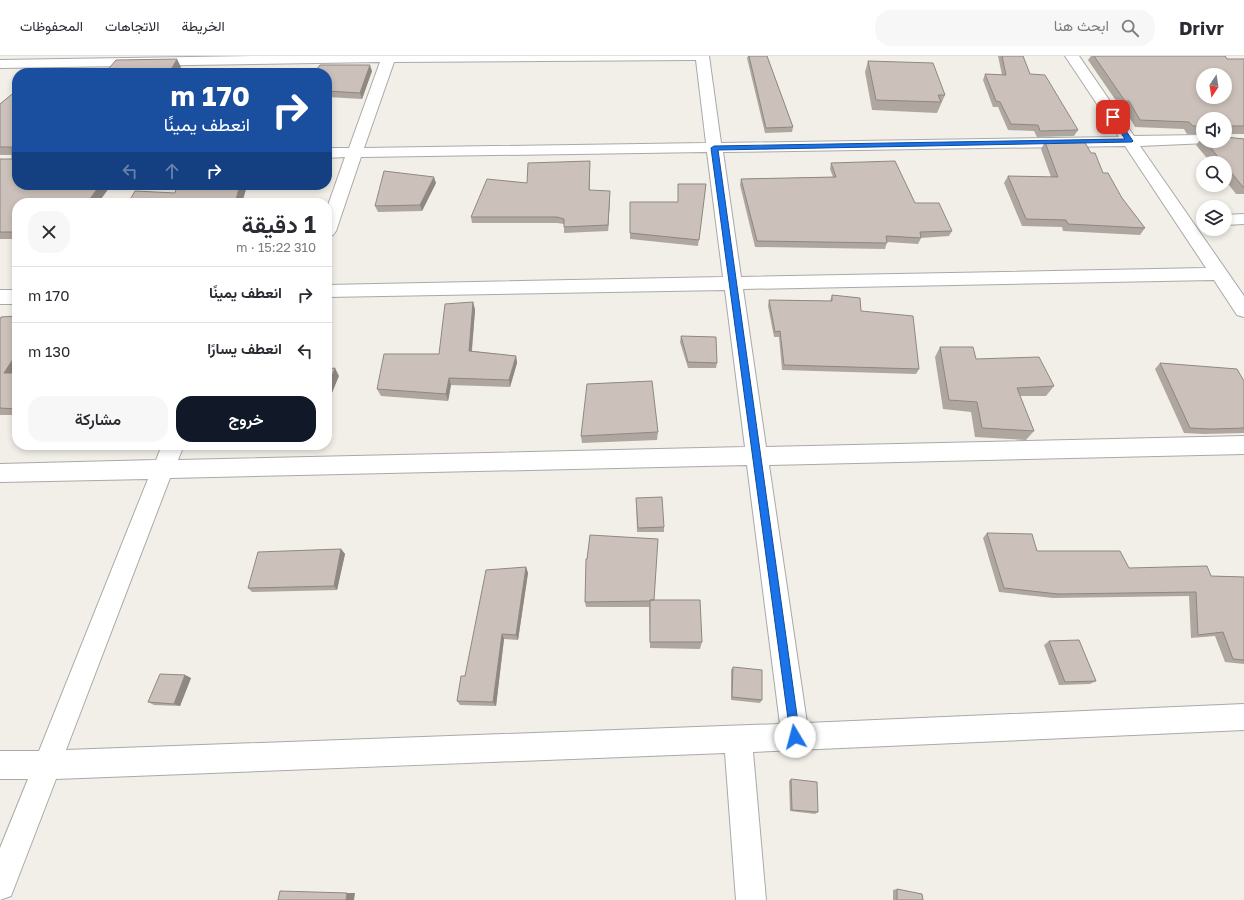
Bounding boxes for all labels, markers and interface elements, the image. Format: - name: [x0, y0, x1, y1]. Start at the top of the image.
- search box: [875, 10, 1155, 46]
- text: ابحث هنا: [1054, 16, 1109, 34]
- text: Drivr: [1179, 16, 1224, 39]
- text: المحفوظات: [20, 17, 83, 34]
- text: الاتجاهات: [105, 17, 159, 34]
- text: الخريطة: [181, 17, 225, 34]
- icon: search: [1119, 17, 1141, 39]
- north arrow: [1196, 68, 1232, 104]
- map controls: [1196, 68, 1232, 236]
- text: 170 m: [171, 79, 250, 112]
- icon: right: [264, 84, 316, 136]
- pin: [1096, 100, 1130, 134]
- icon: arrive: [1102, 106, 1124, 128]
- button: sound: [1196, 112, 1232, 148]
- text: انعطف يمينًا: [164, 113, 250, 135]
- button: search: [1196, 156, 1232, 192]
- icon: left: [119, 160, 141, 182]
- icon: ahead: [161, 160, 183, 182]
- icon: right: [203, 160, 225, 182]
- button: layers: [1196, 200, 1232, 236]
- text: 1 دقيقة: [242, 209, 316, 238]
- button: close: [28, 211, 70, 253]
- text: 310 m · 15:22: [236, 239, 316, 255]
- text: انعطف يمينًا: [209, 283, 282, 301]
- icon: right: [294, 284, 316, 306]
- text: 170 m: [28, 286, 70, 304]
- text: انعطف يسارًا: [207, 339, 282, 357]
- icon: left: [294, 340, 316, 362]
- text: 130 m: [28, 342, 70, 360]
- button: مشاركة: [28, 396, 168, 442]
- button: خروج: [176, 396, 316, 442]
- position arrow: [774, 716, 816, 758]

